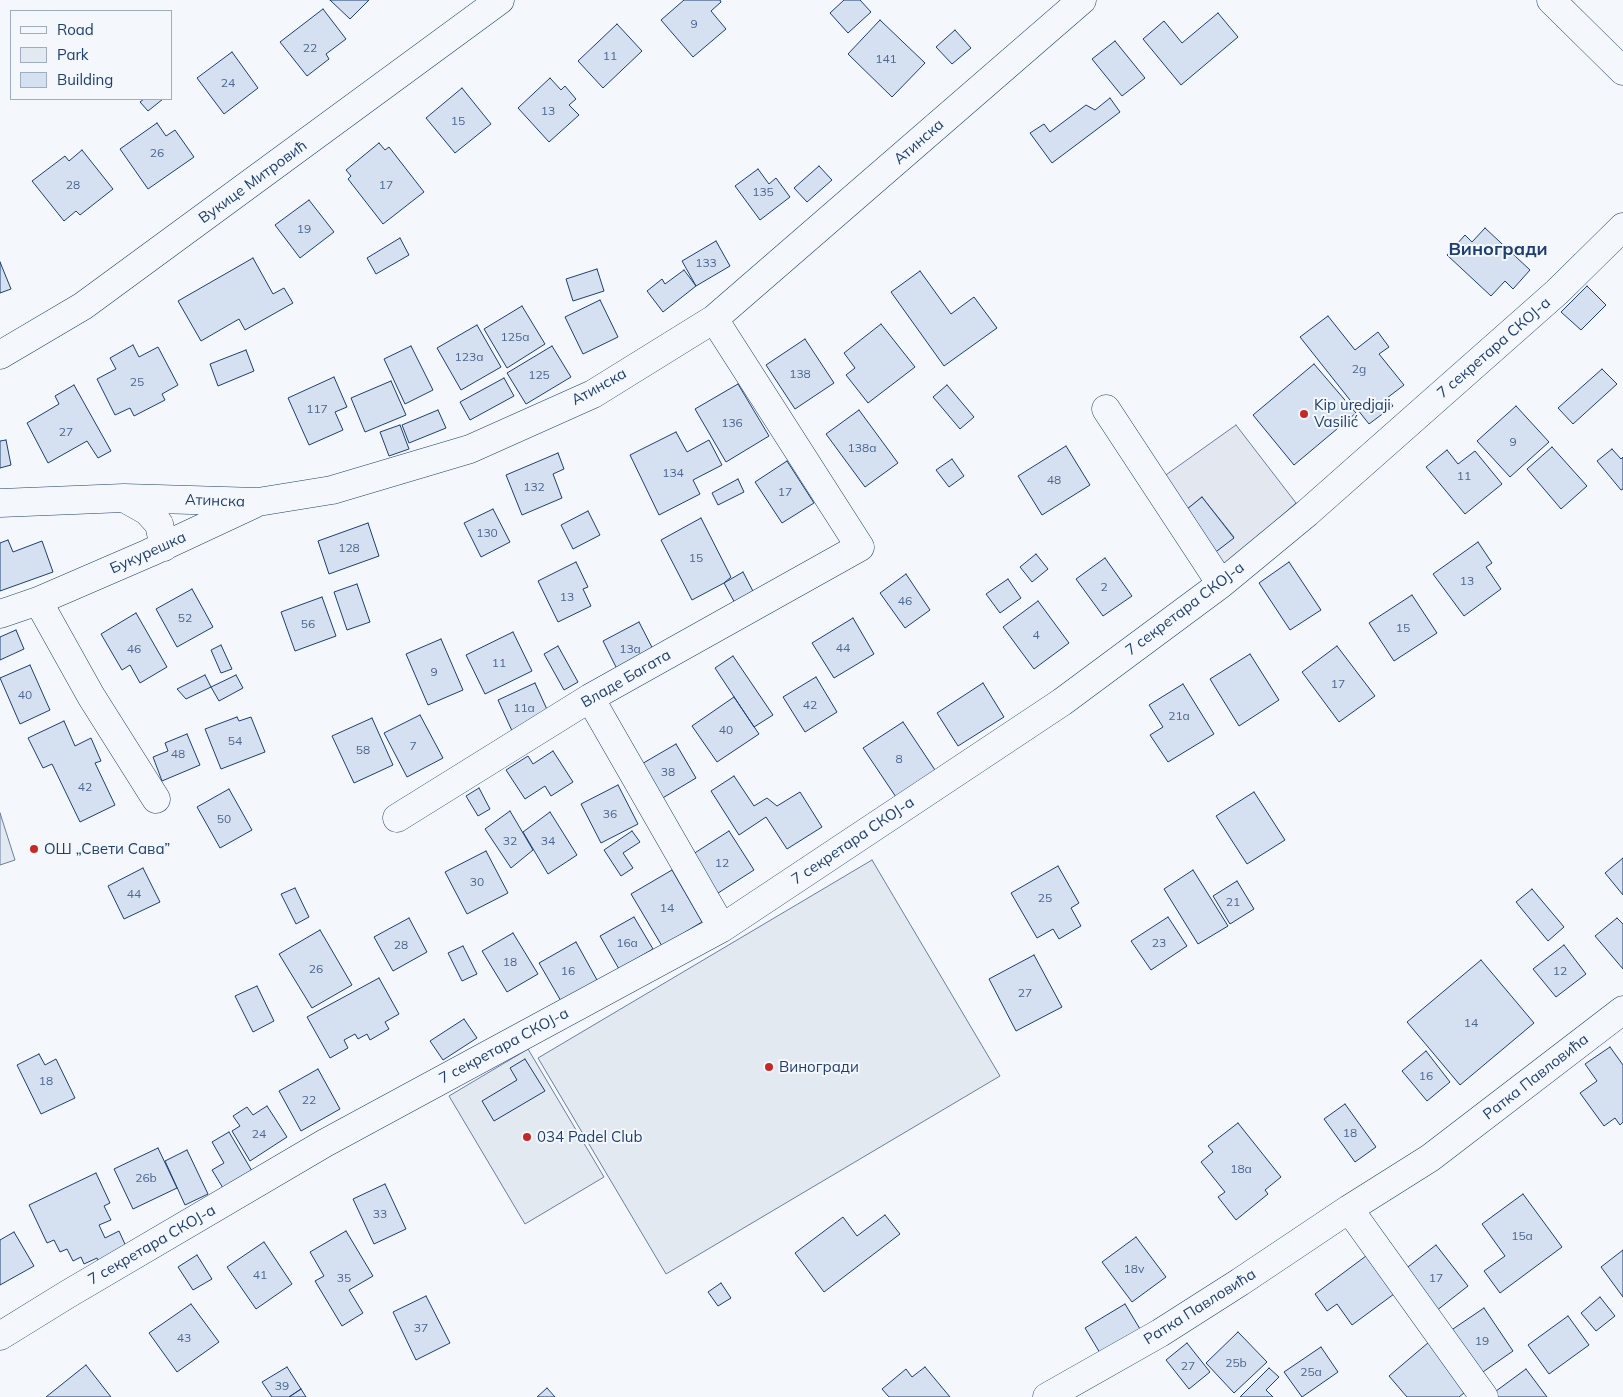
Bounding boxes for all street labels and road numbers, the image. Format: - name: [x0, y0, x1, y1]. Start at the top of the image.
- street label: Атинска: [890, 115, 948, 169]
- street label: Вукице Митровић: [195, 137, 311, 227]
- street label: 7 секретара СКОЈ-а: [1434, 294, 1554, 402]
- street label: Атинска: [568, 365, 630, 409]
- street label: Атинска: [185, 491, 245, 511]
- street label: Букурешка: [107, 528, 189, 578]
- street label: 7 секретара СКОЈ-а: [1122, 558, 1248, 660]
- street label: Владе Багата: [578, 646, 674, 712]
- street label: 7 секретара СКОЈ-а: [788, 793, 918, 889]
- street label: 7 секретара СКОЈ-а: [436, 1004, 572, 1088]
- street label: Ратка Павловића: [1480, 1030, 1592, 1124]
- street label: 7 секретара СКОЈ-а: [85, 1201, 219, 1289]
- street label: Ратка Павловића: [1141, 1265, 1259, 1349]

